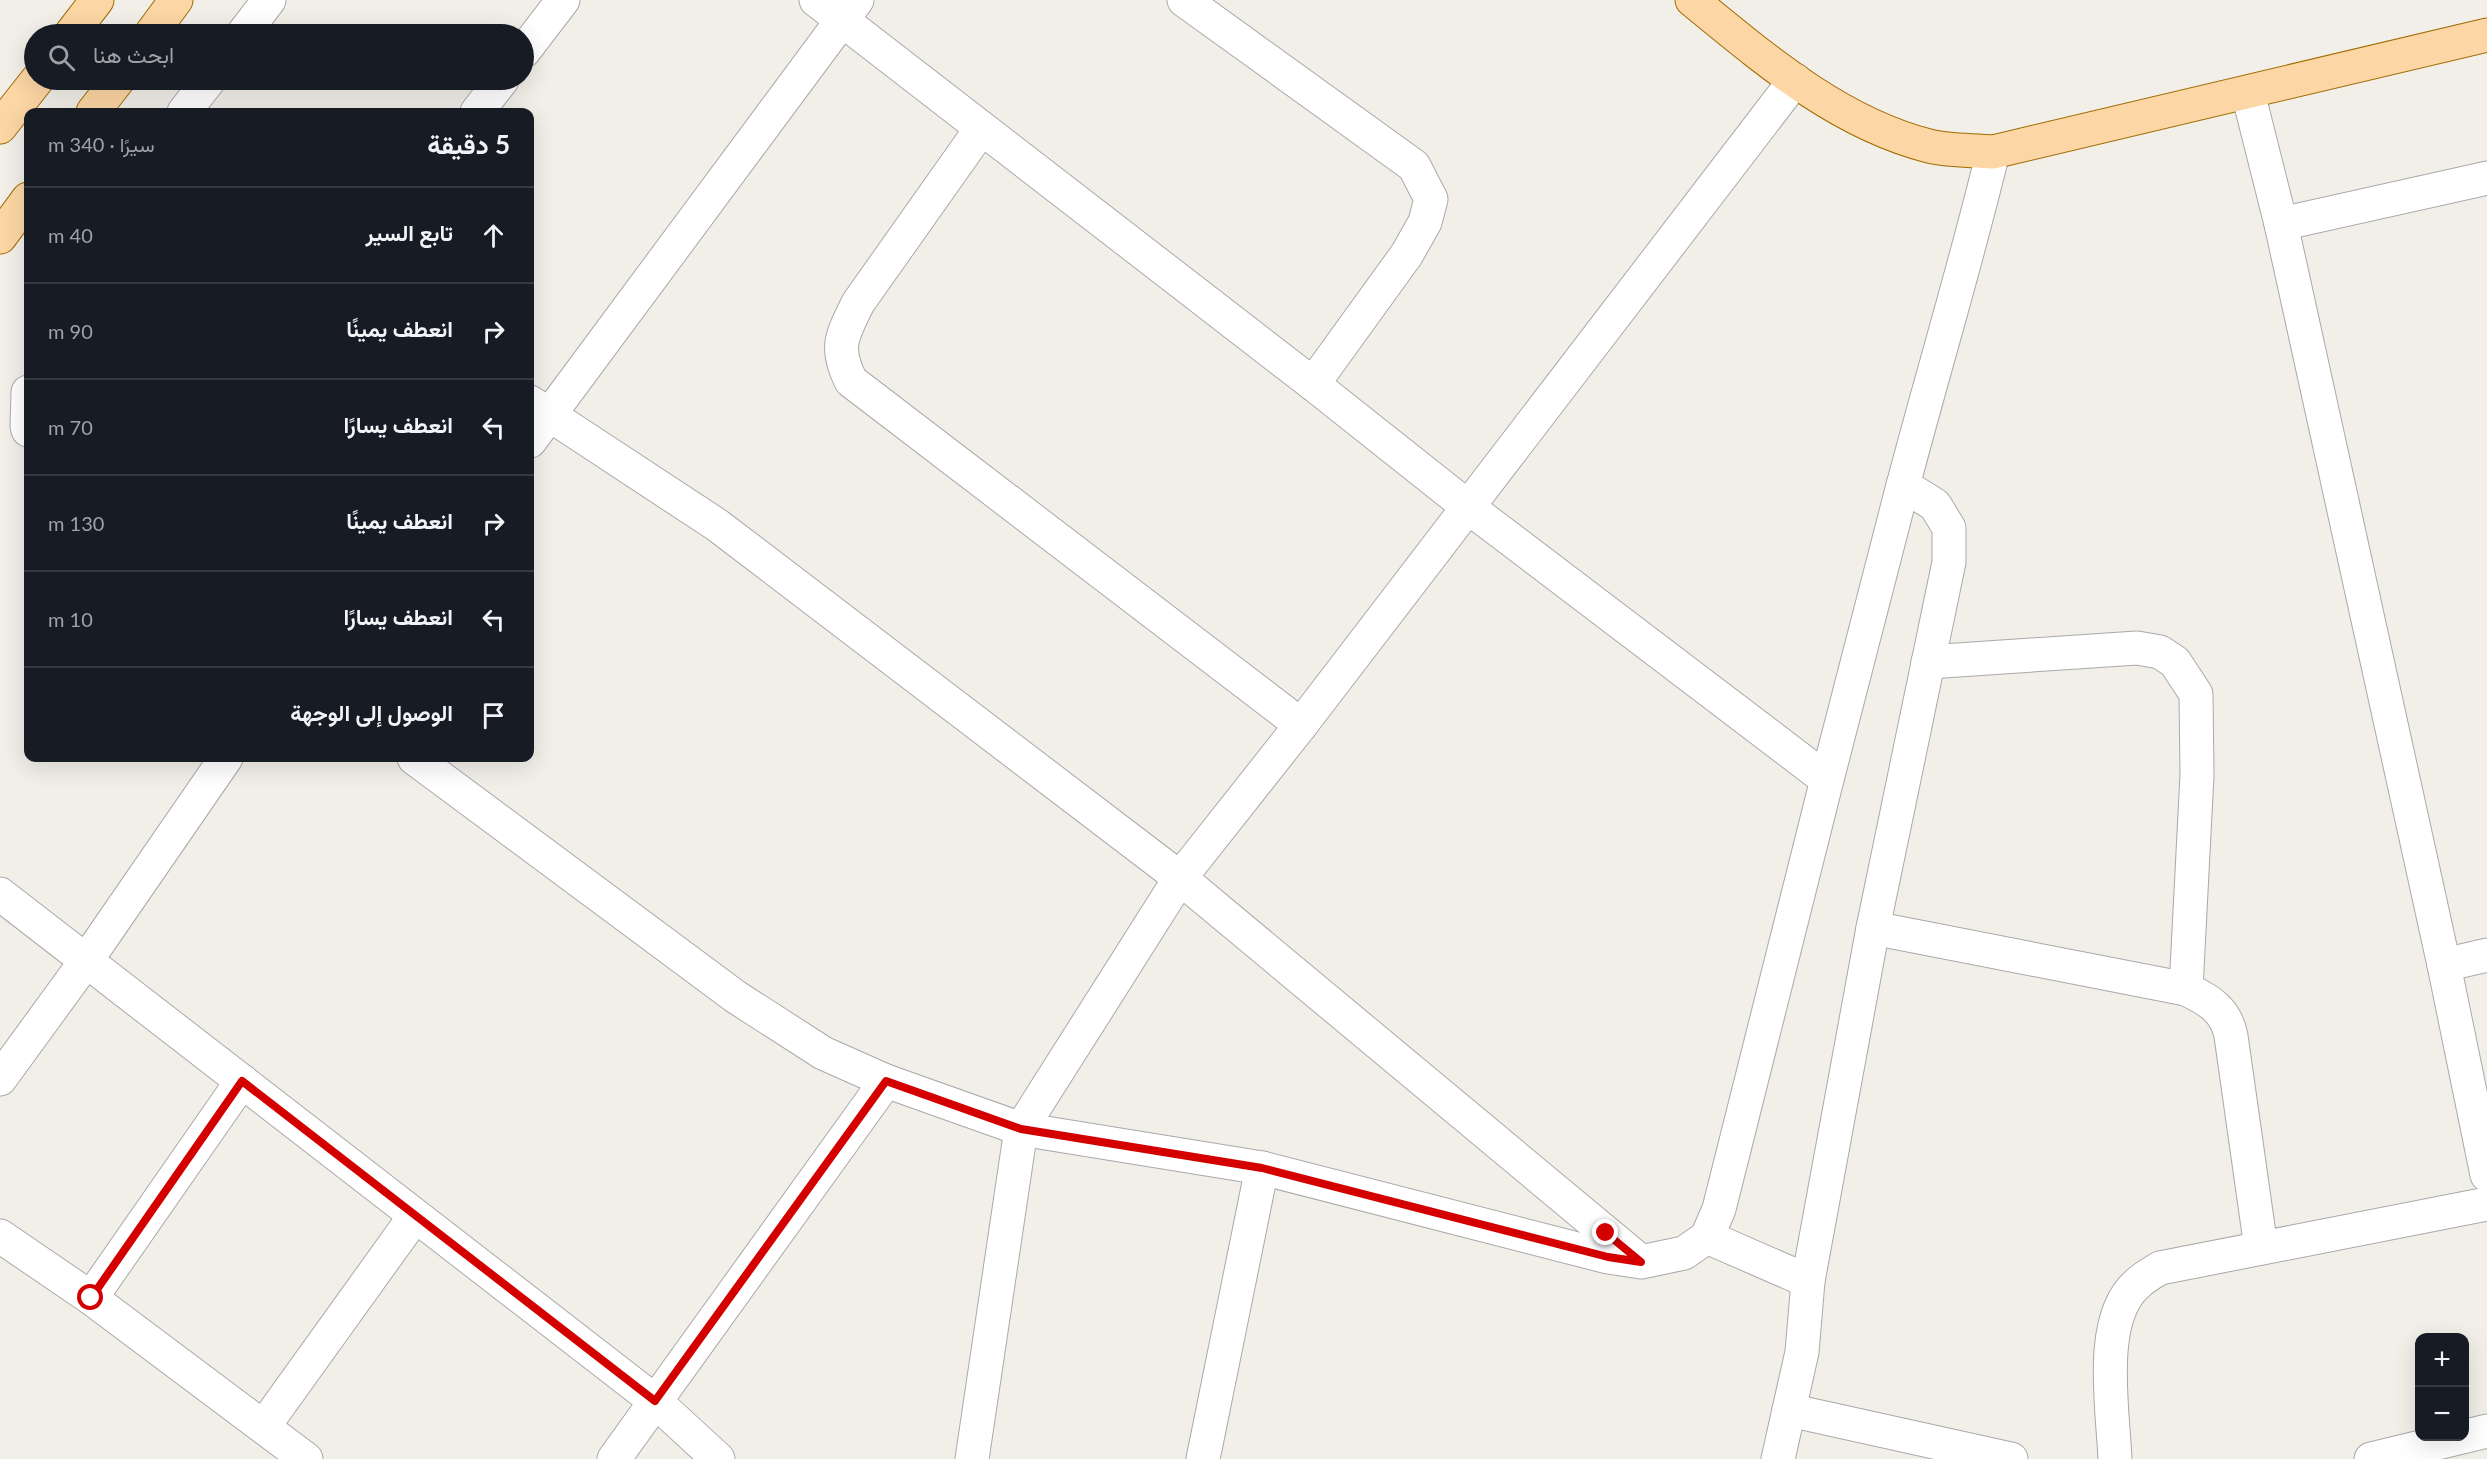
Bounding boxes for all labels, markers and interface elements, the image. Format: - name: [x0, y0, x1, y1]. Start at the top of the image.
- search box: [24, 24, 534, 90]
- icon: search: [45, 41, 78, 74]
- text: ابحث هنا: [93, 41, 174, 68]
- text: 5 دقيقة: [427, 128, 510, 160]
- text: سيرًا · 340 m: [48, 132, 155, 156]
- text: تابع السير: [366, 219, 453, 246]
- icon: ahead: [477, 219, 510, 252]
- text: 40 m: [48, 223, 93, 247]
- text: انعطف يمينًا: [346, 315, 453, 342]
- icon: right: [477, 315, 510, 348]
- text: 90 m: [48, 319, 93, 343]
- text: انعطف يسارًا: [344, 411, 453, 438]
- icon: left: [477, 411, 510, 444]
- text: 70 m: [48, 415, 93, 439]
- text: انعطف يمينًا: [346, 507, 453, 534]
- icon: right: [477, 507, 510, 540]
- text: 130 m: [48, 511, 104, 535]
- text: انعطف يسارًا: [344, 603, 453, 630]
- icon: left: [477, 603, 510, 636]
- text: 10 m: [48, 607, 93, 631]
- text: الوصول إلى الوجهة: [290, 699, 453, 726]
- icon: arrive: [477, 699, 510, 732]
- route end: [1592, 1219, 1618, 1245]
- route start: [77, 1284, 103, 1310]
- map controls: [2415, 1333, 2469, 1441]
- button: +: [2415, 1333, 2469, 1387]
- button: −: [2415, 1387, 2469, 1441]

